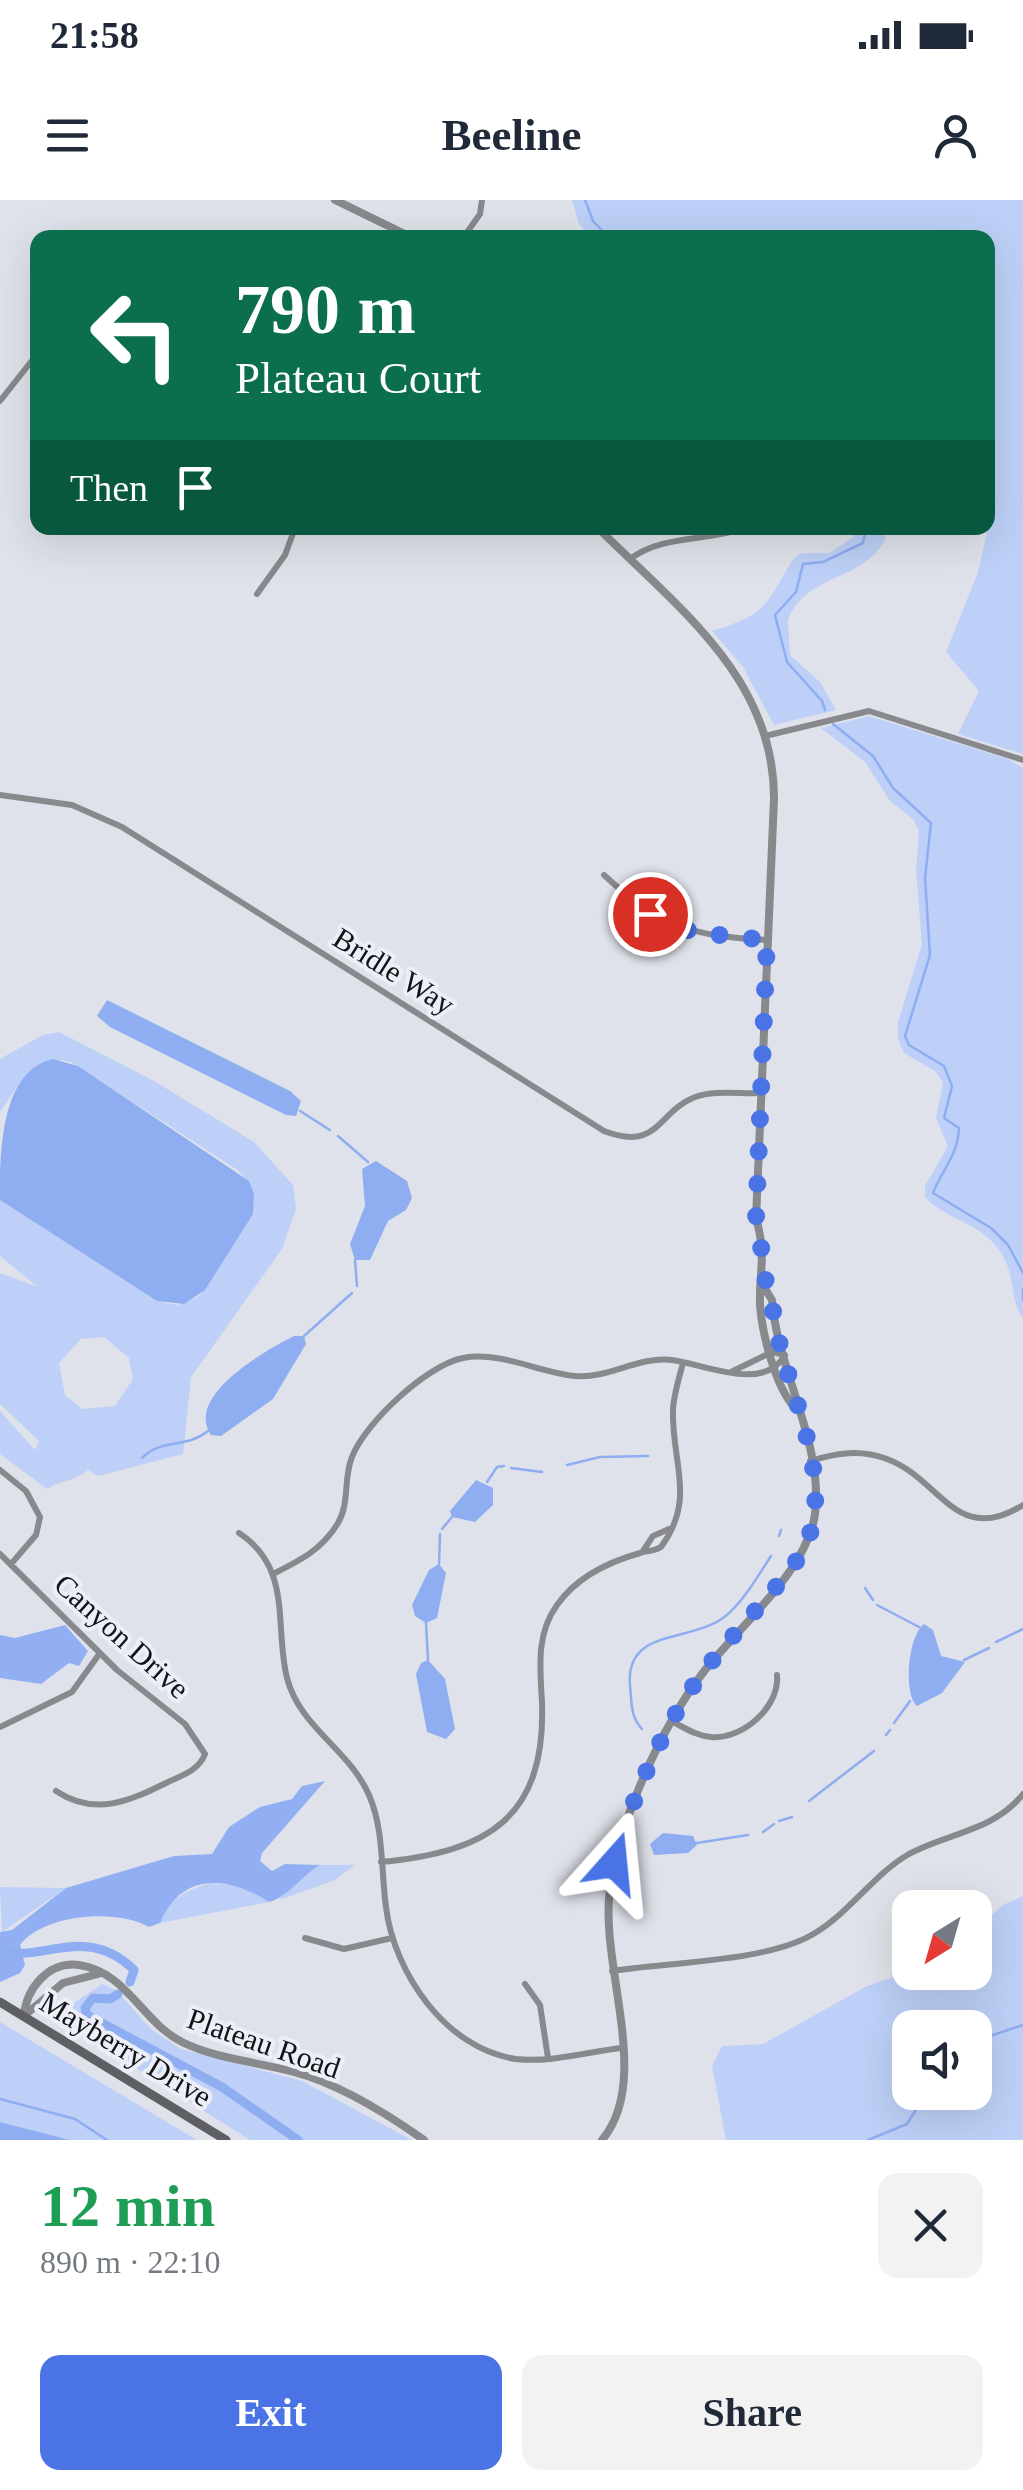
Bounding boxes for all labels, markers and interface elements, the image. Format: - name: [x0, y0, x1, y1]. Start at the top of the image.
- text: 21:58: [50, 14, 139, 56]
- icon: menu: [40, 108, 95, 163]
- icon: person: [928, 108, 983, 163]
- text: Beeline: [442, 110, 581, 160]
- icon: left: [70, 270, 200, 400]
- text: 790 m: [235, 271, 416, 348]
- text: Plateau Court: [235, 353, 481, 403]
- icon: arrive: [168, 460, 223, 515]
- text: Then: [70, 467, 148, 509]
- pin: [608, 872, 693, 957]
- icon: arrive: [623, 887, 678, 942]
- street label: Bridle Way: [328, 921, 460, 1021]
- street label: Canyon Drive: [48, 1567, 196, 1705]
- position arrow: [562, 1811, 666, 1915]
- north arrow: [892, 1890, 992, 1990]
- map controls: [892, 1890, 992, 2110]
- street label: Mayberry Drive: [34, 1985, 218, 2113]
- street label: Plateau Road: [183, 2001, 345, 2085]
- button: sound: [892, 2010, 992, 2110]
- text: 12 min: [40, 2173, 215, 2239]
- button: close: [878, 2173, 983, 2278]
- text: 890 m · 22:10: [40, 2244, 220, 2280]
- button: Exit: [40, 2355, 502, 2470]
- button: Share: [522, 2355, 983, 2470]

